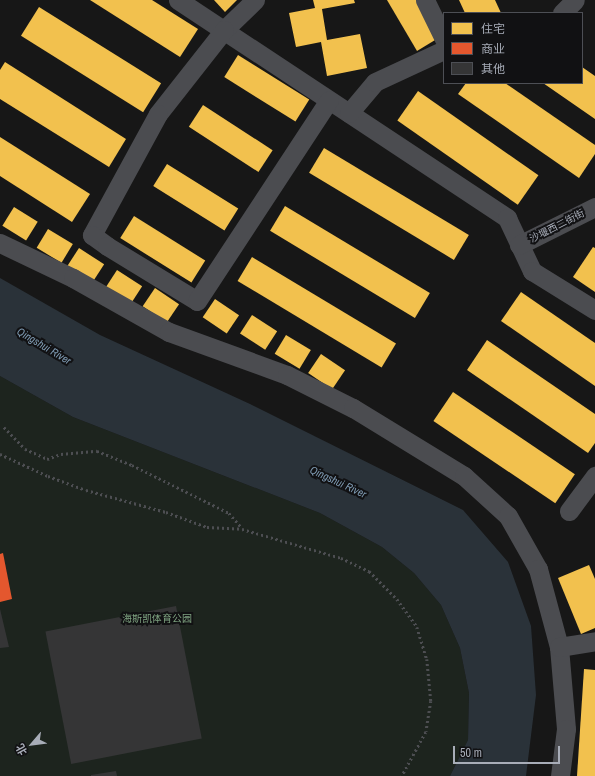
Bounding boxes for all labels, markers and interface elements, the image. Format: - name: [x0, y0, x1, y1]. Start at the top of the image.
- legend: [443, 12, 583, 84]
- text: 住宅: [481, 21, 505, 37]
- text: 商业: [481, 41, 505, 57]
- text: 其他: [481, 61, 505, 77]
- street label: 沙堰西二街街: [528, 207, 586, 245]
- water label: Qingshui River: [15, 325, 73, 367]
- water label: Qingshui River: [308, 463, 368, 501]
- park label: 海斯凯体育公园: [122, 613, 192, 625]
- north arrow: [12, 724, 52, 764]
- scale bar: [455, 738, 562, 764]
- text: 北: [13, 741, 30, 758]
- text: 50 m: [460, 745, 482, 761]

